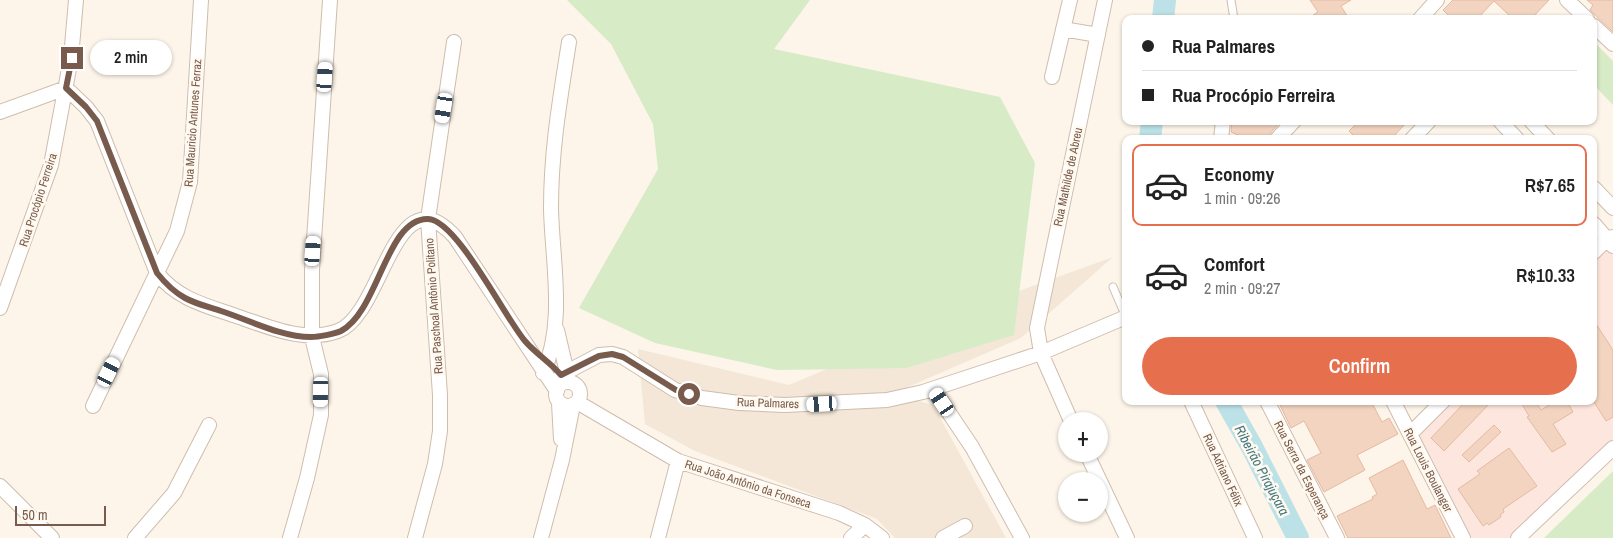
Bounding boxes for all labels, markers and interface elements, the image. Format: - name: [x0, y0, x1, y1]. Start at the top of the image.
- text: Rua Palmares: [1172, 33, 1275, 59]
- callout: 2 min: [90, 40, 172, 76]
- text: 2 min: [114, 46, 148, 68]
- route end: [61, 47, 83, 69]
- street label: Rua Mauricio Antunes Ferraz: [181, 58, 205, 187]
- car: [316, 62, 333, 92]
- text: Rua Procópio Ferreira: [1172, 82, 1335, 108]
- car: [434, 92, 453, 124]
- street label: Rua Mathilde de Abreu: [1050, 126, 1086, 228]
- street label: Rua Procópio Ferreira: [15, 151, 61, 249]
- text: Economy: [1204, 161, 1274, 187]
- icon: car: [1144, 163, 1189, 208]
- text: R$7.65: [1525, 172, 1575, 198]
- text: 1 min · 09:26: [1204, 187, 1281, 209]
- car: [304, 236, 321, 266]
- street label: Rua Paschoal Antônio Politano: [421, 237, 447, 375]
- text: Comfort: [1204, 251, 1265, 277]
- icon: car: [1144, 253, 1189, 298]
- text: R$10.33: [1516, 262, 1575, 288]
- text: 2 min · 09:27: [1204, 277, 1281, 299]
- button: Confirm: [1142, 337, 1577, 395]
- car: [95, 355, 122, 389]
- car: [313, 377, 328, 407]
- route start: [678, 383, 700, 405]
- car: [927, 385, 956, 419]
- street label: Rua Palmares: [737, 394, 800, 412]
- car: [806, 396, 837, 412]
- map controls: [1058, 412, 1108, 522]
- button: +: [1058, 412, 1108, 462]
- street label: Rua Serra da Esperança: [1270, 418, 1334, 522]
- water label: Ribeirão Pirajuçara: [1231, 422, 1293, 518]
- street label: Rua Louis Boulanger: [1400, 425, 1456, 515]
- street label: Rua Adriano Félix: [1199, 431, 1247, 509]
- street label: Rua João Antônio da Fonseca: [683, 456, 814, 512]
- button: −: [1058, 472, 1108, 522]
- scale bar: [15, 503, 106, 526]
- text: 50 m: [22, 506, 48, 524]

